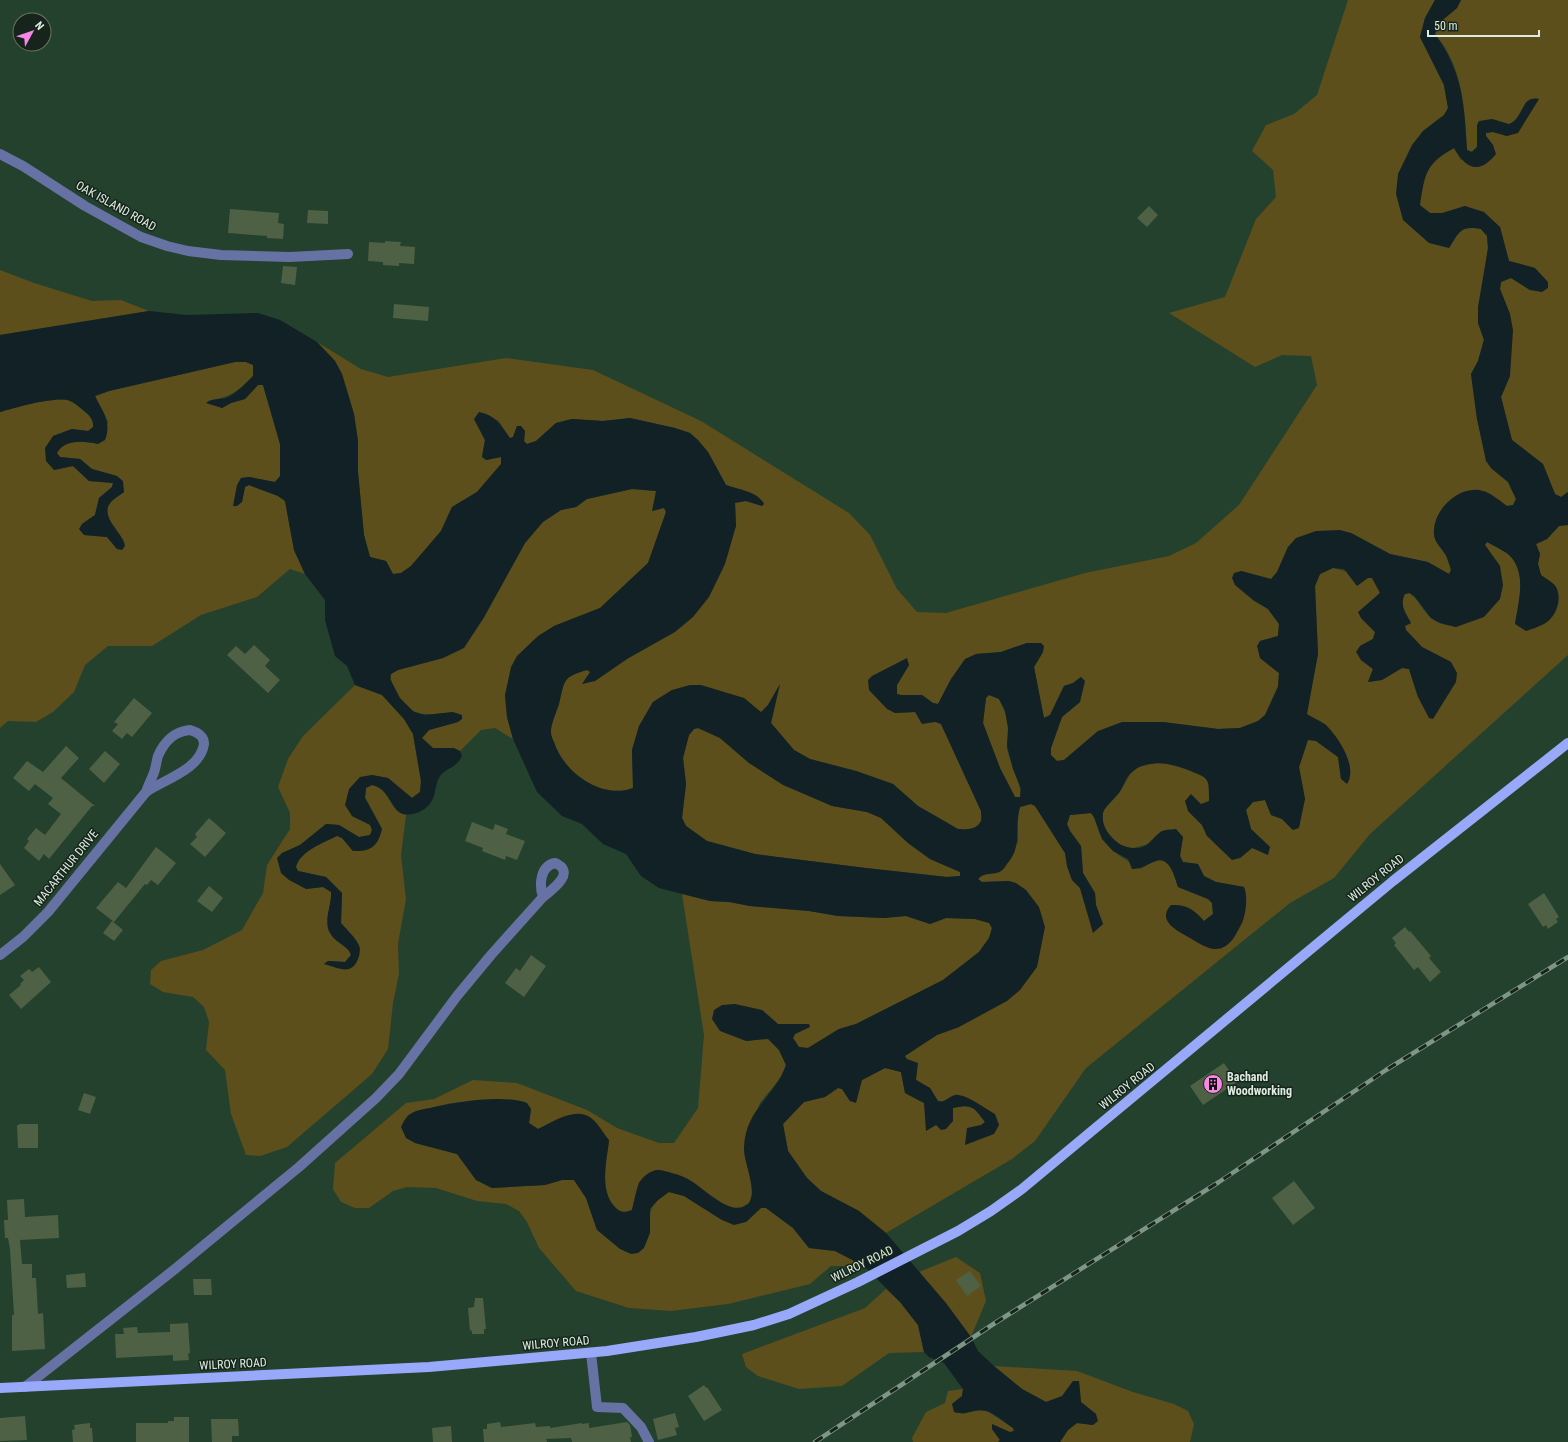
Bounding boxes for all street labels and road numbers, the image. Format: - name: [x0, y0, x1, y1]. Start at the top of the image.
- street label: OAK ISLAND ROAD: [73, 178, 159, 234]
- street label: MACARTHUR DRIVE: [31, 827, 101, 909]
- street label: WILROY ROAD: [1345, 851, 1407, 905]
- street label: WILROY ROAD: [1096, 1059, 1158, 1113]
- street label: WILROY ROAD: [829, 1243, 896, 1285]
- street label: WILROY ROAD: [522, 1333, 590, 1353]
- street label: WILROY ROAD: [199, 1355, 267, 1373]

